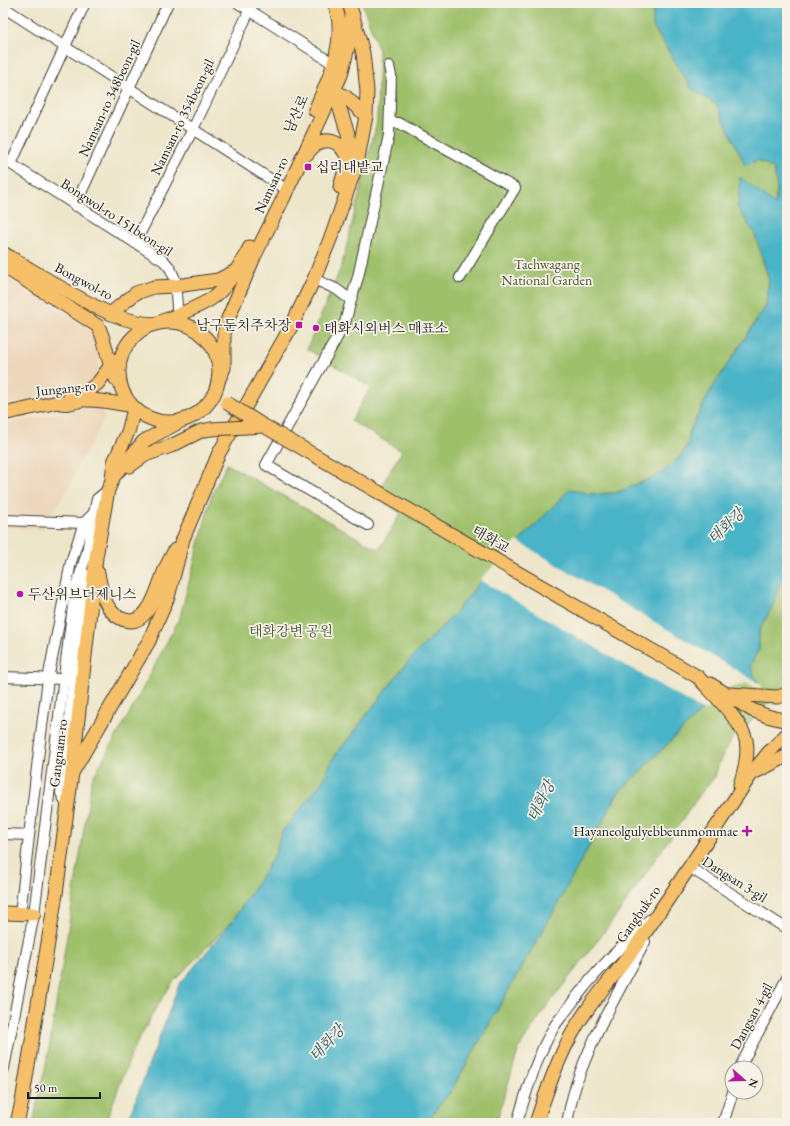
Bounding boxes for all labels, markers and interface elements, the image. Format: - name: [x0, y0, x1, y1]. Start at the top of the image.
- street label: Namsan-ro 348beon-gil: [74, 36, 144, 159]
- street label: Namsan-ro 354beon-gil: [146, 55, 218, 178]
- street label: 남산로: [280, 91, 313, 136]
- street label: Namsan-ro: [250, 154, 292, 216]
- place label: 십리대밭교: [316, 158, 384, 176]
- marker: 십리대밭교: [303, 162, 313, 172]
- street label: Bongwol-ro 151beon-gil: [58, 174, 177, 260]
- park label: Taehwagang National Garden: [502, 255, 593, 289]
- street label: Bongwol-ro: [52, 258, 116, 304]
- place label: 남구둔치주차장: [196, 316, 291, 334]
- place label: 태화시외버스 매표소: [324, 319, 449, 337]
- marker: 남구둔치주차장: [294, 320, 304, 330]
- marker: 태화시외버스 매표소: [311, 323, 321, 333]
- street label: Jungang-ro: [34, 376, 97, 400]
- water label: 태화강: [703, 502, 750, 548]
- street label: 태화교: [469, 521, 513, 557]
- place label: 두산위브더제니스: [28, 585, 137, 603]
- marker: 두산위브더제니스: [15, 589, 25, 599]
- park label: 태화강변 공원: [249, 622, 333, 640]
- street label: Gangnam-ro: [45, 718, 71, 788]
- water label: 태화강: [522, 775, 560, 824]
- place label: Hayaneolgulyebbeunmommae: [574, 822, 739, 840]
- marker: Hayaneolgulyebbeunmommae: [741, 825, 753, 837]
- street label: Dangsan 3-gil: [699, 852, 771, 906]
- street label: Gangbuk-ro: [612, 882, 664, 946]
- street label: Dangsan 4-gil: [726, 979, 776, 1053]
- water label: 태화강: [305, 1018, 350, 1065]
- north arrow: [724, 1060, 764, 1100]
- scale bar: [28, 1074, 100, 1100]
- text: N: [745, 1077, 761, 1090]
- text: 50 m: [34, 1080, 58, 1096]

